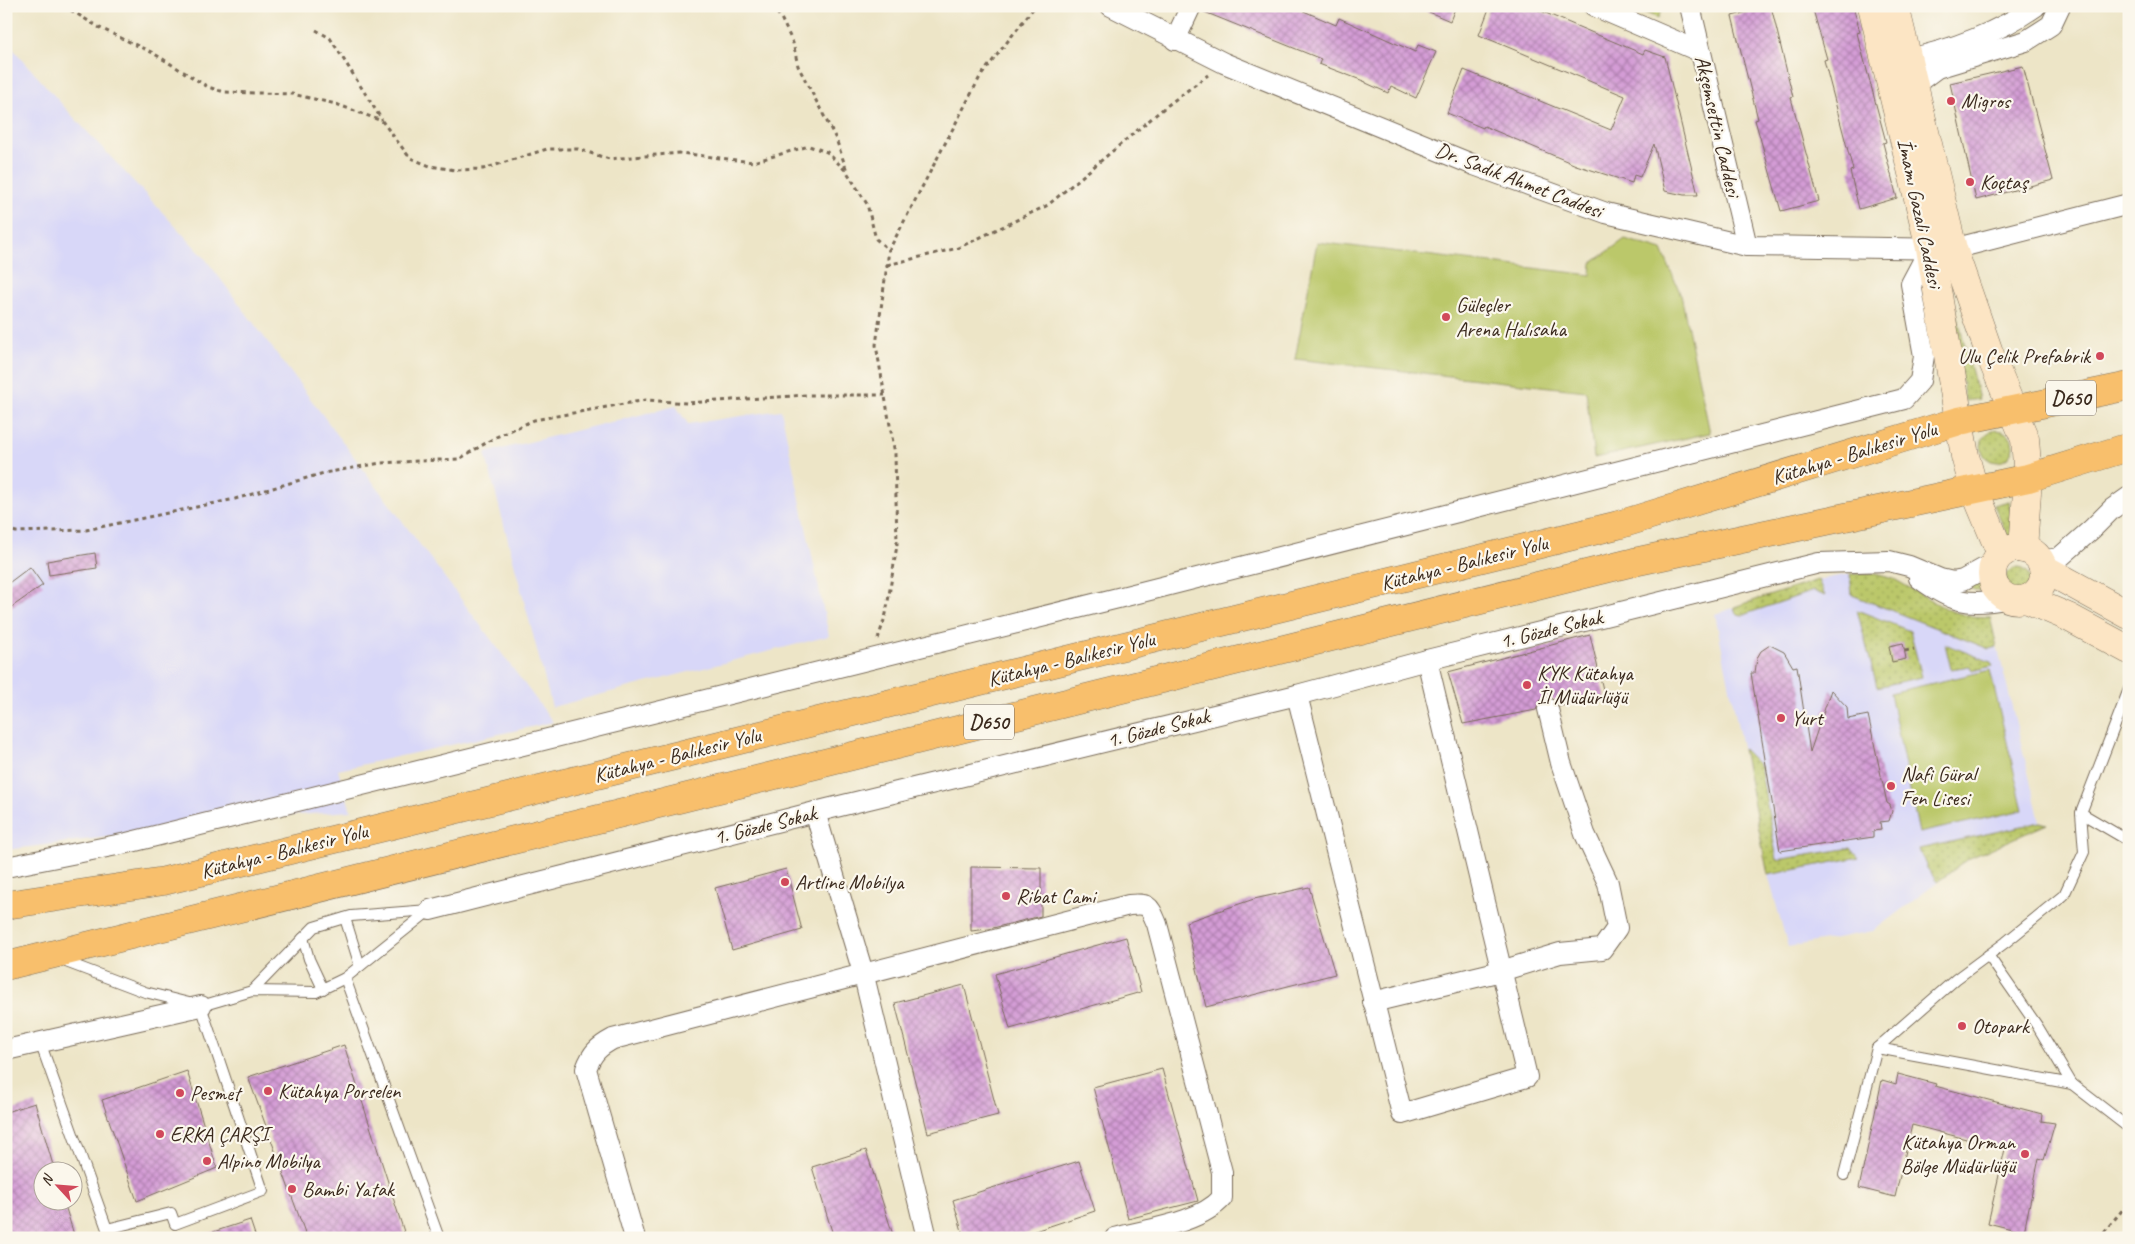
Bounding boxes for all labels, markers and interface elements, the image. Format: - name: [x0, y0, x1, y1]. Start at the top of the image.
- street label: Akşemsettin Caddesi: [1689, 53, 1748, 202]
- place label: Migros: [1961, 88, 2012, 114]
- marker: Migros: [1945, 95, 1957, 107]
- street label: Dr. Sadık Ahmet Caddesi: [1432, 136, 1609, 225]
- street label: İmamı Gazali Caddesi: [1892, 136, 1949, 293]
- place label: Koçtaş: [1980, 169, 2029, 195]
- marker: Koçtaş: [1964, 176, 1976, 188]
- place label: Güleçler Arena Halısaha: [1456, 292, 1567, 342]
- marker: Güleçler Arena Halısaha: [1440, 311, 1452, 323]
- place label: Ulu Çelik Prefabrik: [1958, 343, 2092, 369]
- marker: Ulu Çelik Prefabrik: [2094, 350, 2106, 362]
- road number: D650: [2046, 380, 2096, 416]
- street label: Kütahya - Balıkesir Yolu: [1769, 415, 1941, 490]
- street label: Kütahya - Balıkesir Yolu: [1378, 529, 1551, 596]
- street label: 1. Gözde Sokak: [1497, 603, 1607, 654]
- street label: Kütahya - Balıkesir Yolu: [985, 625, 1158, 692]
- place label: KYK Kütahya İl Müdürlüğü: [1537, 660, 1634, 710]
- marker: KYK Kütahya İl Müdürlüğü: [1521, 679, 1533, 691]
- street label: 1. Gözde Sokak: [1104, 702, 1214, 753]
- road number: D650: [964, 704, 1014, 740]
- place label: Yurt: [1791, 705, 1825, 731]
- marker: Yurt: [1775, 712, 1787, 724]
- street label: Kütahya - Balıkesir Yolu: [591, 721, 764, 788]
- place label: Nafi Güral Fen Lisesi: [1901, 761, 1979, 811]
- marker: Nafi Güral Fen Lisesi: [1885, 780, 1897, 792]
- street label: 1. Gözde Sokak: [711, 799, 821, 850]
- street label: Kütahya - Balıkesir Yolu: [198, 817, 371, 884]
- place label: Artline Mobilya: [795, 869, 905, 895]
- marker: Artline Mobilya: [779, 876, 791, 888]
- place label: Ribat Cami: [1016, 883, 1098, 909]
- marker: Ribat Cami: [1000, 890, 1012, 902]
- place label: Otopark: [1972, 1013, 2031, 1039]
- marker: Otopark: [1956, 1020, 1968, 1032]
- place label: Kütahya Porselen: [278, 1078, 401, 1104]
- place label: Pesmet: [190, 1080, 243, 1106]
- marker: Kütahya Porselen: [262, 1085, 274, 1097]
- marker: Pesmet: [174, 1087, 186, 1099]
- place label: ERKA ÇARŞI: [170, 1121, 273, 1147]
- marker: ERKA ÇARŞI: [154, 1128, 166, 1140]
- place label: Kütahya Orman Bölge Müdürlüğü: [1901, 1129, 2017, 1179]
- place label: Alpino Mobilya: [217, 1148, 321, 1174]
- marker: Kütahya Orman Bölge Müdürlüğü: [2019, 1148, 2031, 1160]
- marker: Alpino Mobilya: [201, 1155, 213, 1167]
- north arrow: [32, 1162, 82, 1212]
- text: N: [37, 1171, 57, 1188]
- place label: Bambi Yatak: [302, 1176, 396, 1202]
- marker: Bambi Yatak: [286, 1183, 298, 1195]

